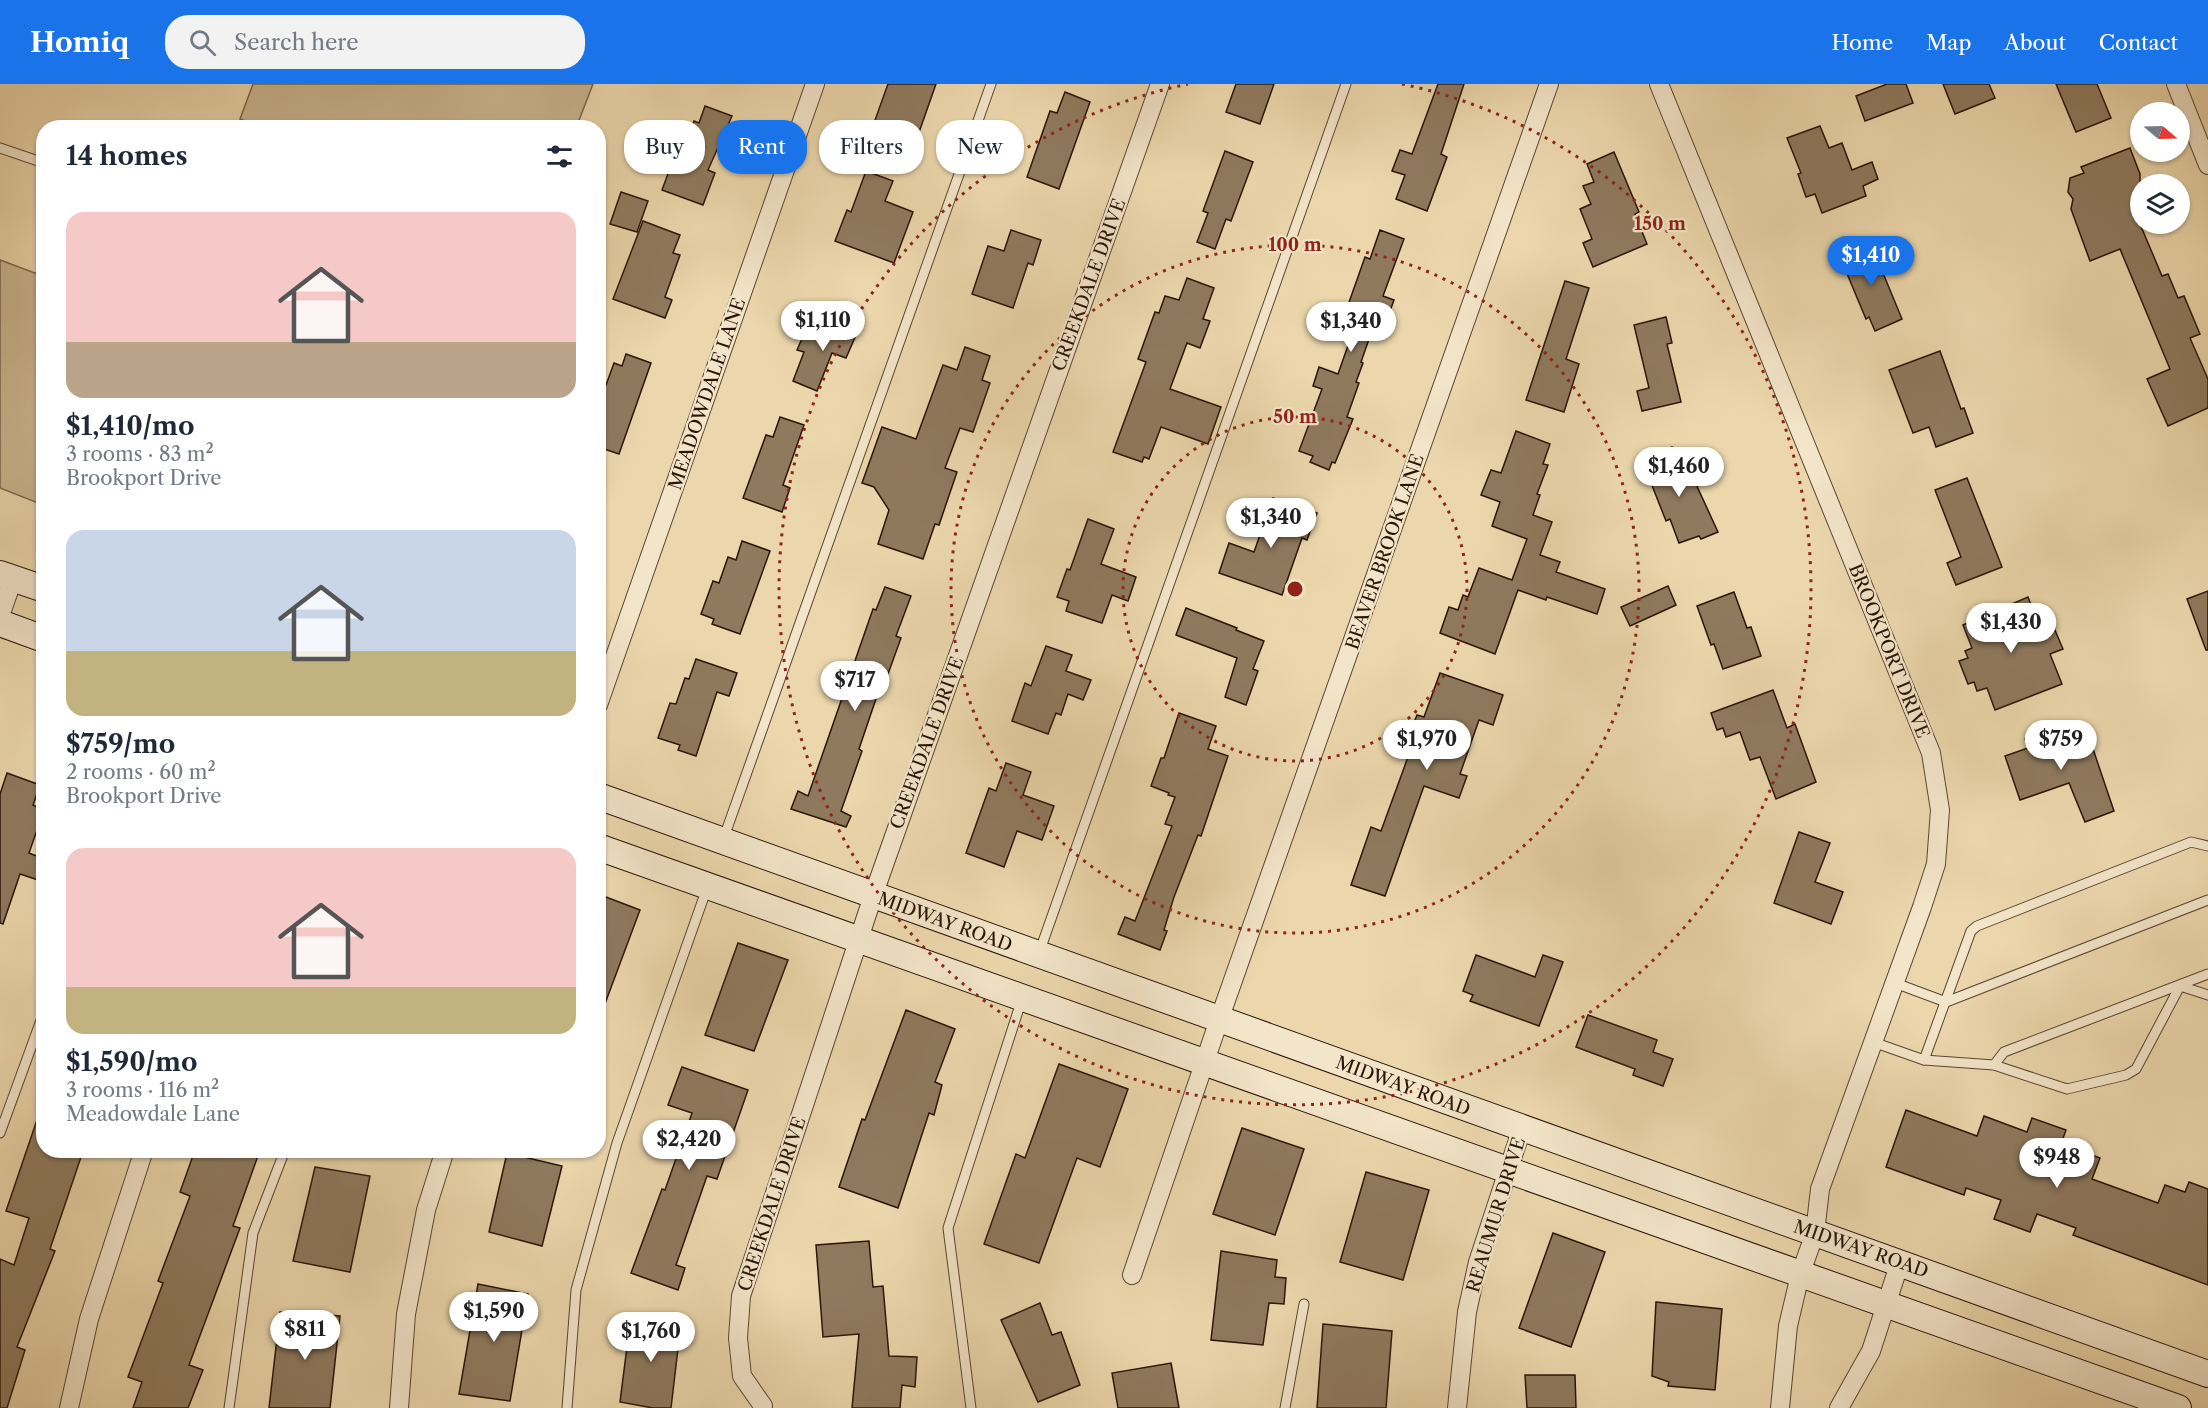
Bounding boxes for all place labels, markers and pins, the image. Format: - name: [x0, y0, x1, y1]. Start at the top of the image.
- pin: $1,410: [1822, 236, 1920, 287]
- pin: $1,110: [774, 301, 872, 352]
- pin: $1,340: [1302, 302, 1400, 353]
- pin: $1,460: [1630, 447, 1728, 498]
- pin: $1,340: [1222, 498, 1320, 549]
- centre of rings: [1285, 579, 1305, 599]
- pin: $1,430: [1962, 603, 2060, 654]
- pin: $717: [819, 661, 891, 712]
- pin: $1,970: [1378, 720, 1476, 771]
- pin: $759: [2025, 720, 2097, 771]
- pin: $2,420: [640, 1120, 738, 1171]
- pin: $948: [2021, 1138, 2093, 1189]
- pin: $1,590: [445, 1292, 543, 1343]
- pin: $811: [269, 1310, 341, 1361]
- pin: $1,760: [602, 1312, 700, 1363]

